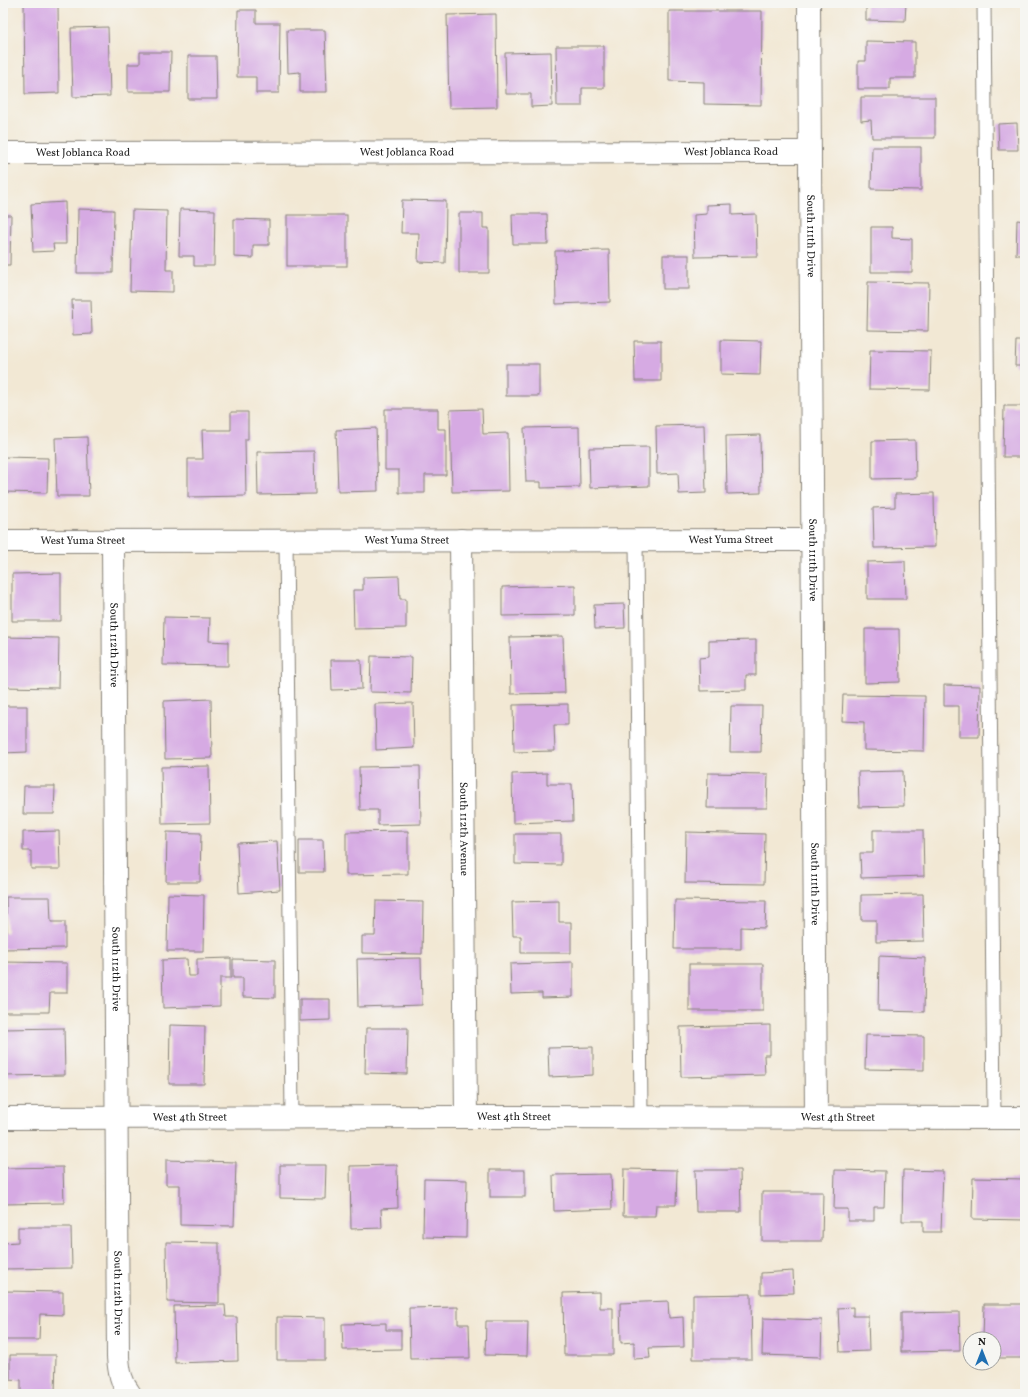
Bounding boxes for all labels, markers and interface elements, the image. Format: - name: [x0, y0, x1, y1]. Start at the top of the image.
- street label: West Joblanca Road: [36, 145, 130, 160]
- street label: West Joblanca Road: [360, 145, 454, 160]
- street label: West Joblanca Road: [684, 145, 778, 160]
- street label: South 111th Drive: [803, 194, 818, 278]
- street label: South 111th Drive: [805, 518, 820, 602]
- street label: West Yuma Street: [41, 533, 126, 548]
- street label: West Yuma Street: [365, 533, 450, 548]
- street label: West Yuma Street: [689, 533, 774, 548]
- street label: South 112th Drive: [106, 603, 121, 687]
- street label: South 112th Avenue: [456, 782, 471, 876]
- street label: South 111th Drive: [807, 842, 822, 926]
- street label: South 112th Drive: [108, 927, 123, 1011]
- street label: West 4th Street: [153, 1110, 227, 1125]
- street label: West 4th Street: [477, 1110, 551, 1125]
- street label: West 4th Street: [801, 1110, 875, 1125]
- street label: South 112th Drive: [110, 1251, 125, 1335]
- north arrow: [962, 1331, 1002, 1371]
- text: N: [978, 1335, 986, 1350]

